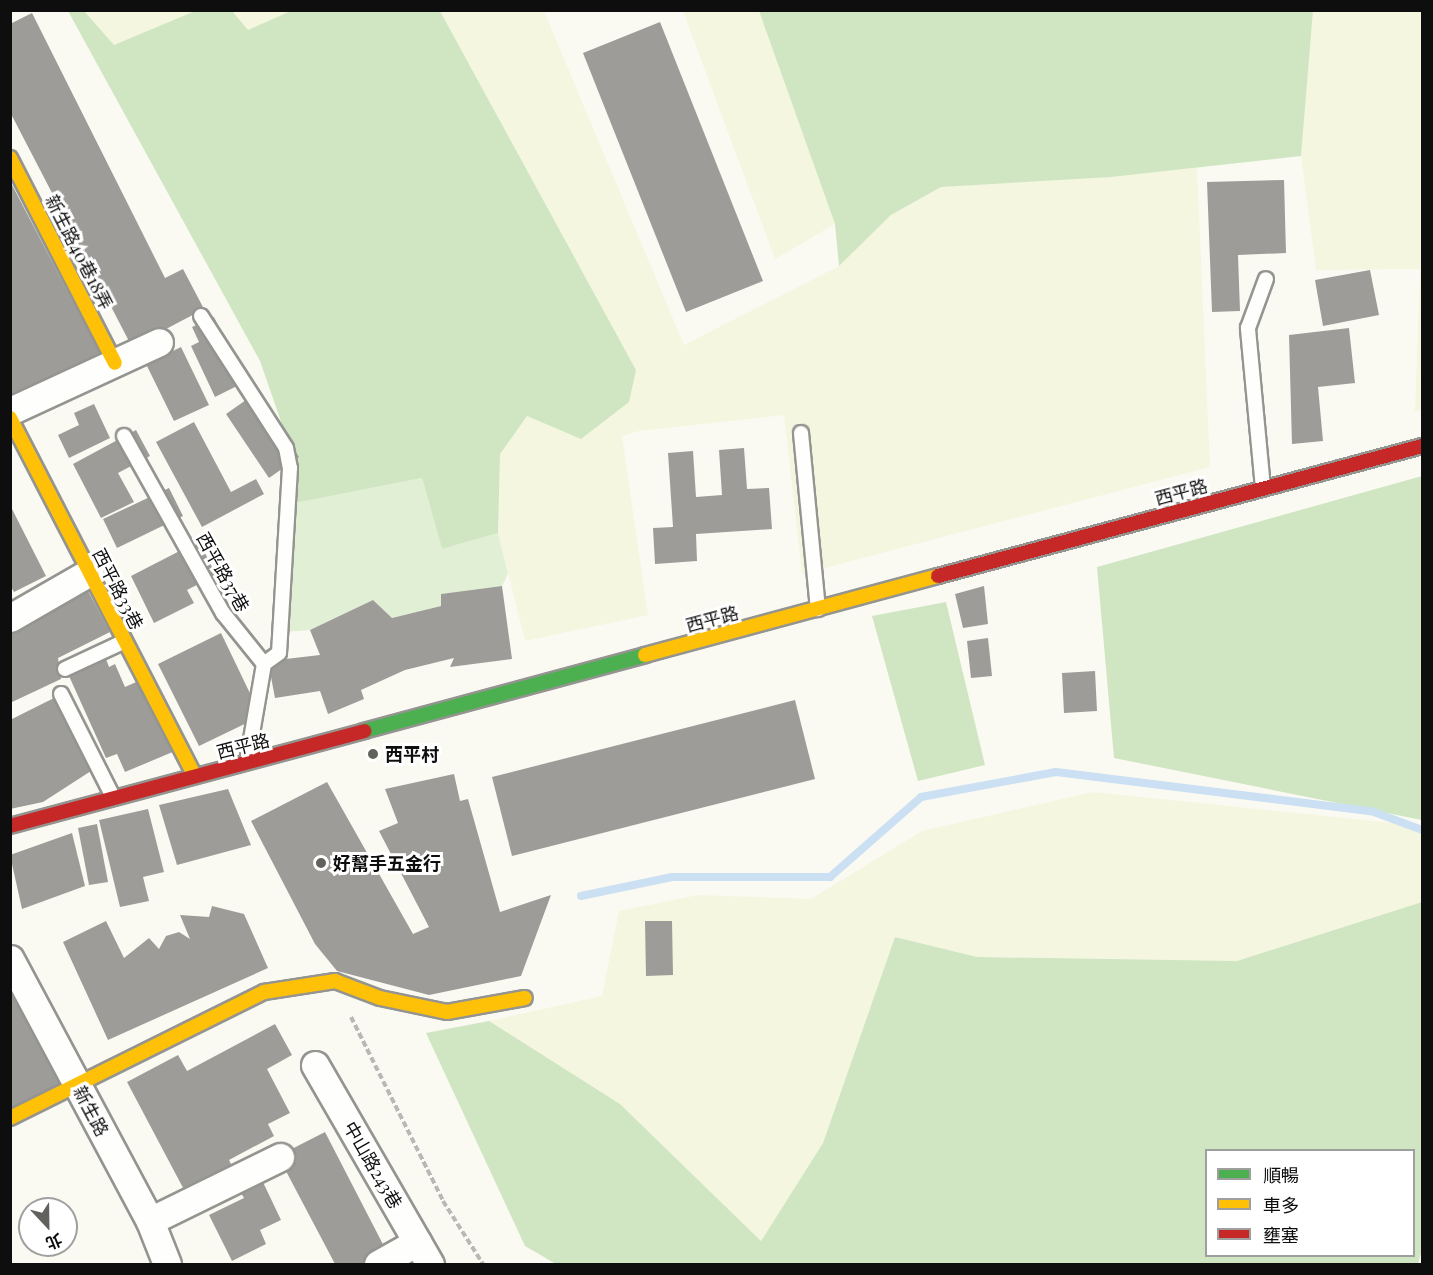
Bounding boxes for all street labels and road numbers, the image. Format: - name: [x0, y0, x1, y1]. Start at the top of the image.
- street label: 新生路40巷18弄: [41, 191, 117, 313]
- street label: 西平路: [1152, 475, 1210, 509]
- street label: 西平路37巷: [192, 529, 254, 615]
- street label: 西平路33巷: [88, 545, 148, 633]
- street label: 西平路: [683, 602, 741, 636]
- street label: 西平路: [214, 729, 272, 763]
- street label: 新生路: [69, 1082, 113, 1140]
- street label: 中山路243巷: [339, 1117, 407, 1213]

